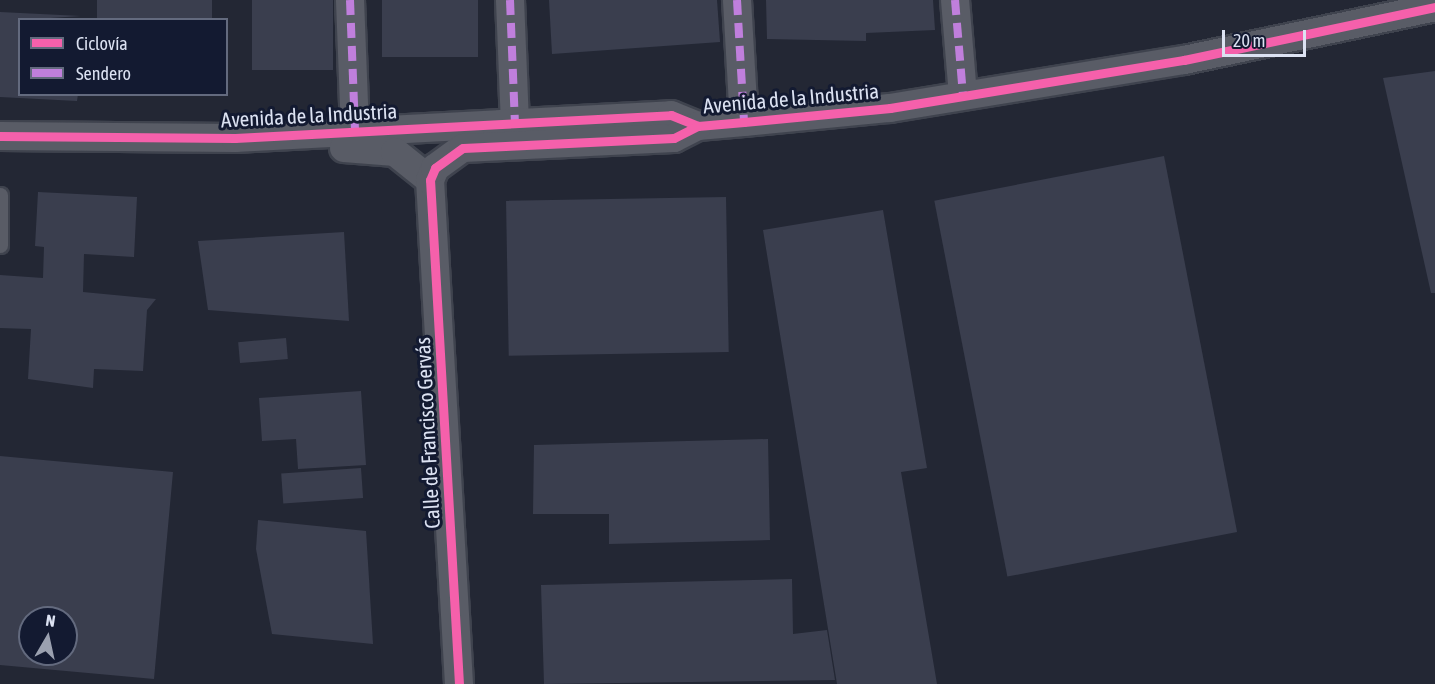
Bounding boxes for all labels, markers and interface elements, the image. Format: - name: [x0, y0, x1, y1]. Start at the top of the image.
- legend: [18, 18, 228, 96]
- scale bar: [1225, 18, 1309, 56]
- text: 20 m: [1233, 30, 1265, 51]
- text: Ciclovía: [76, 33, 128, 54]
- text: Sendero: [76, 63, 131, 84]
- street label: Avenida de la Industria: [702, 78, 880, 118]
- street label: Avenida de la Industria: [220, 98, 398, 132]
- street label: Calle de Francisco Gervás: [409, 337, 445, 529]
- north arrow: [18, 606, 78, 666]
- text: N: [44, 611, 57, 630]

